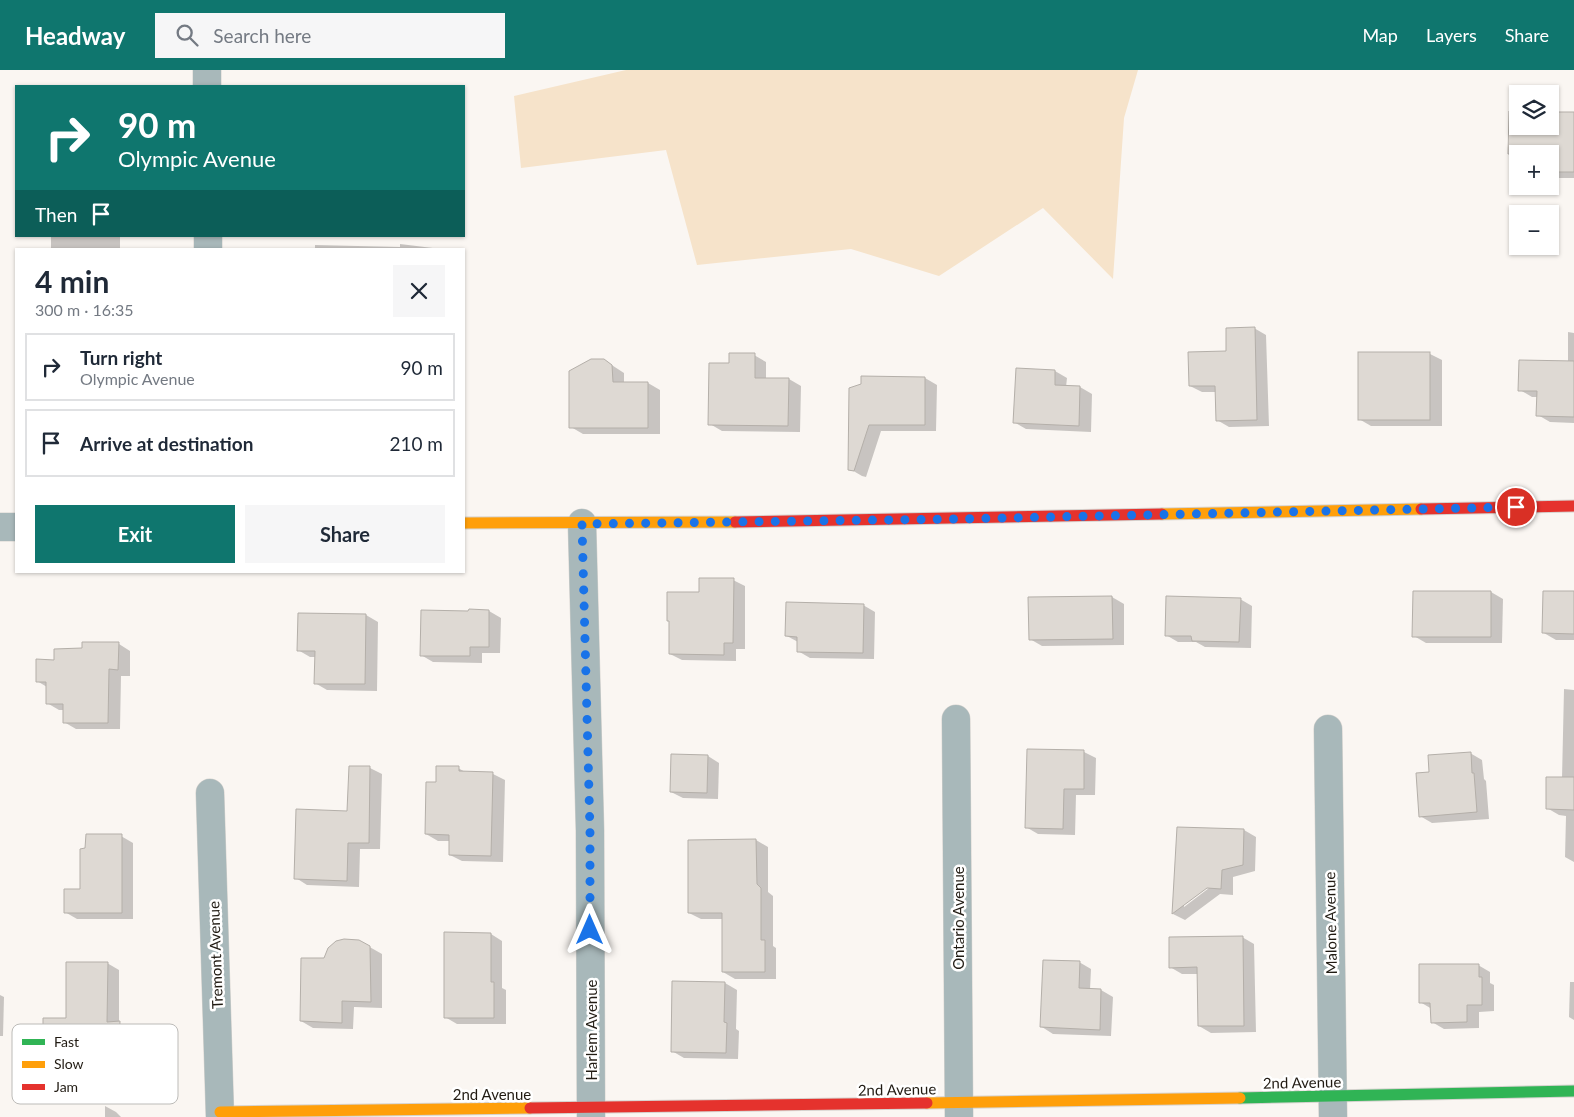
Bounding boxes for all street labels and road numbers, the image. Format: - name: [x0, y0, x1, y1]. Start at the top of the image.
- street label: Ontario Avenue: [949, 866, 967, 970]
- street label: Malone Avenue: [1320, 872, 1340, 974]
- street label: Tremont Avenue: [204, 901, 226, 1009]
- street label: Harlem Avenue: [582, 979, 600, 1080]
- street label: 2nd Avenue: [1263, 1072, 1341, 1092]
- street label: 2nd Avenue: [858, 1079, 936, 1099]
- street label: 2nd Avenue: [453, 1085, 531, 1103]

